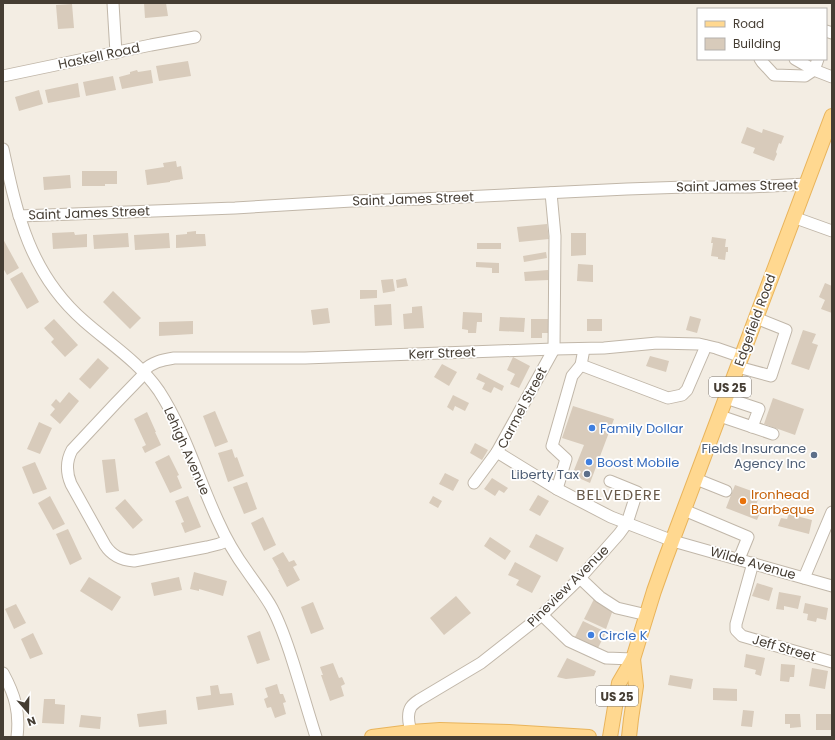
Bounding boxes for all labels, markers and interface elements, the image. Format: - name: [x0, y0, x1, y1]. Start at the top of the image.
- legend: [697, 8, 827, 60]
- text: Road: [733, 15, 764, 32]
- text: Building: [733, 35, 781, 52]
- street label: Haskell Road: [56, 38, 142, 74]
- street label: Saint James Street: [676, 175, 798, 197]
- street label: Saint James Street: [352, 187, 474, 211]
- street label: Saint James Street: [28, 201, 150, 225]
- street label: Edgefield Road: [729, 271, 781, 369]
- street label: Kerr Street: [408, 342, 476, 364]
- street label: Carmel Street: [493, 364, 552, 452]
- road number: US 25: [709, 377, 751, 397]
- street label: Lehigh Avenue: [159, 404, 215, 498]
- place label: Family Dollar: [600, 419, 684, 438]
- marker: Family Dollar: [587, 423, 597, 433]
- place label: Fields Insurance Agency Inc: [701, 439, 806, 473]
- marker: Fields Insurance Agency Inc: [809, 450, 819, 460]
- place label: Boost Mobile: [597, 453, 679, 472]
- marker: Boost Mobile: [584, 457, 594, 467]
- place label: Liberty Tax: [511, 465, 580, 484]
- marker: Liberty Tax: [582, 469, 592, 479]
- district label: BELVEDERE: [576, 484, 662, 505]
- place label: Ironhead Barbeque: [751, 485, 815, 519]
- marker: Ironhead Barbeque: [738, 496, 748, 506]
- street label: Pineview Avenue: [523, 541, 613, 631]
- street label: Wilde Avenue: [708, 542, 798, 584]
- place label: Circle K: [599, 626, 648, 645]
- marker: Circle K: [586, 630, 596, 640]
- street label: Jeff Street: [750, 630, 818, 666]
- road number: US 25: [596, 686, 638, 706]
- north arrow: [8, 692, 48, 732]
- text: N: [25, 712, 38, 730]

